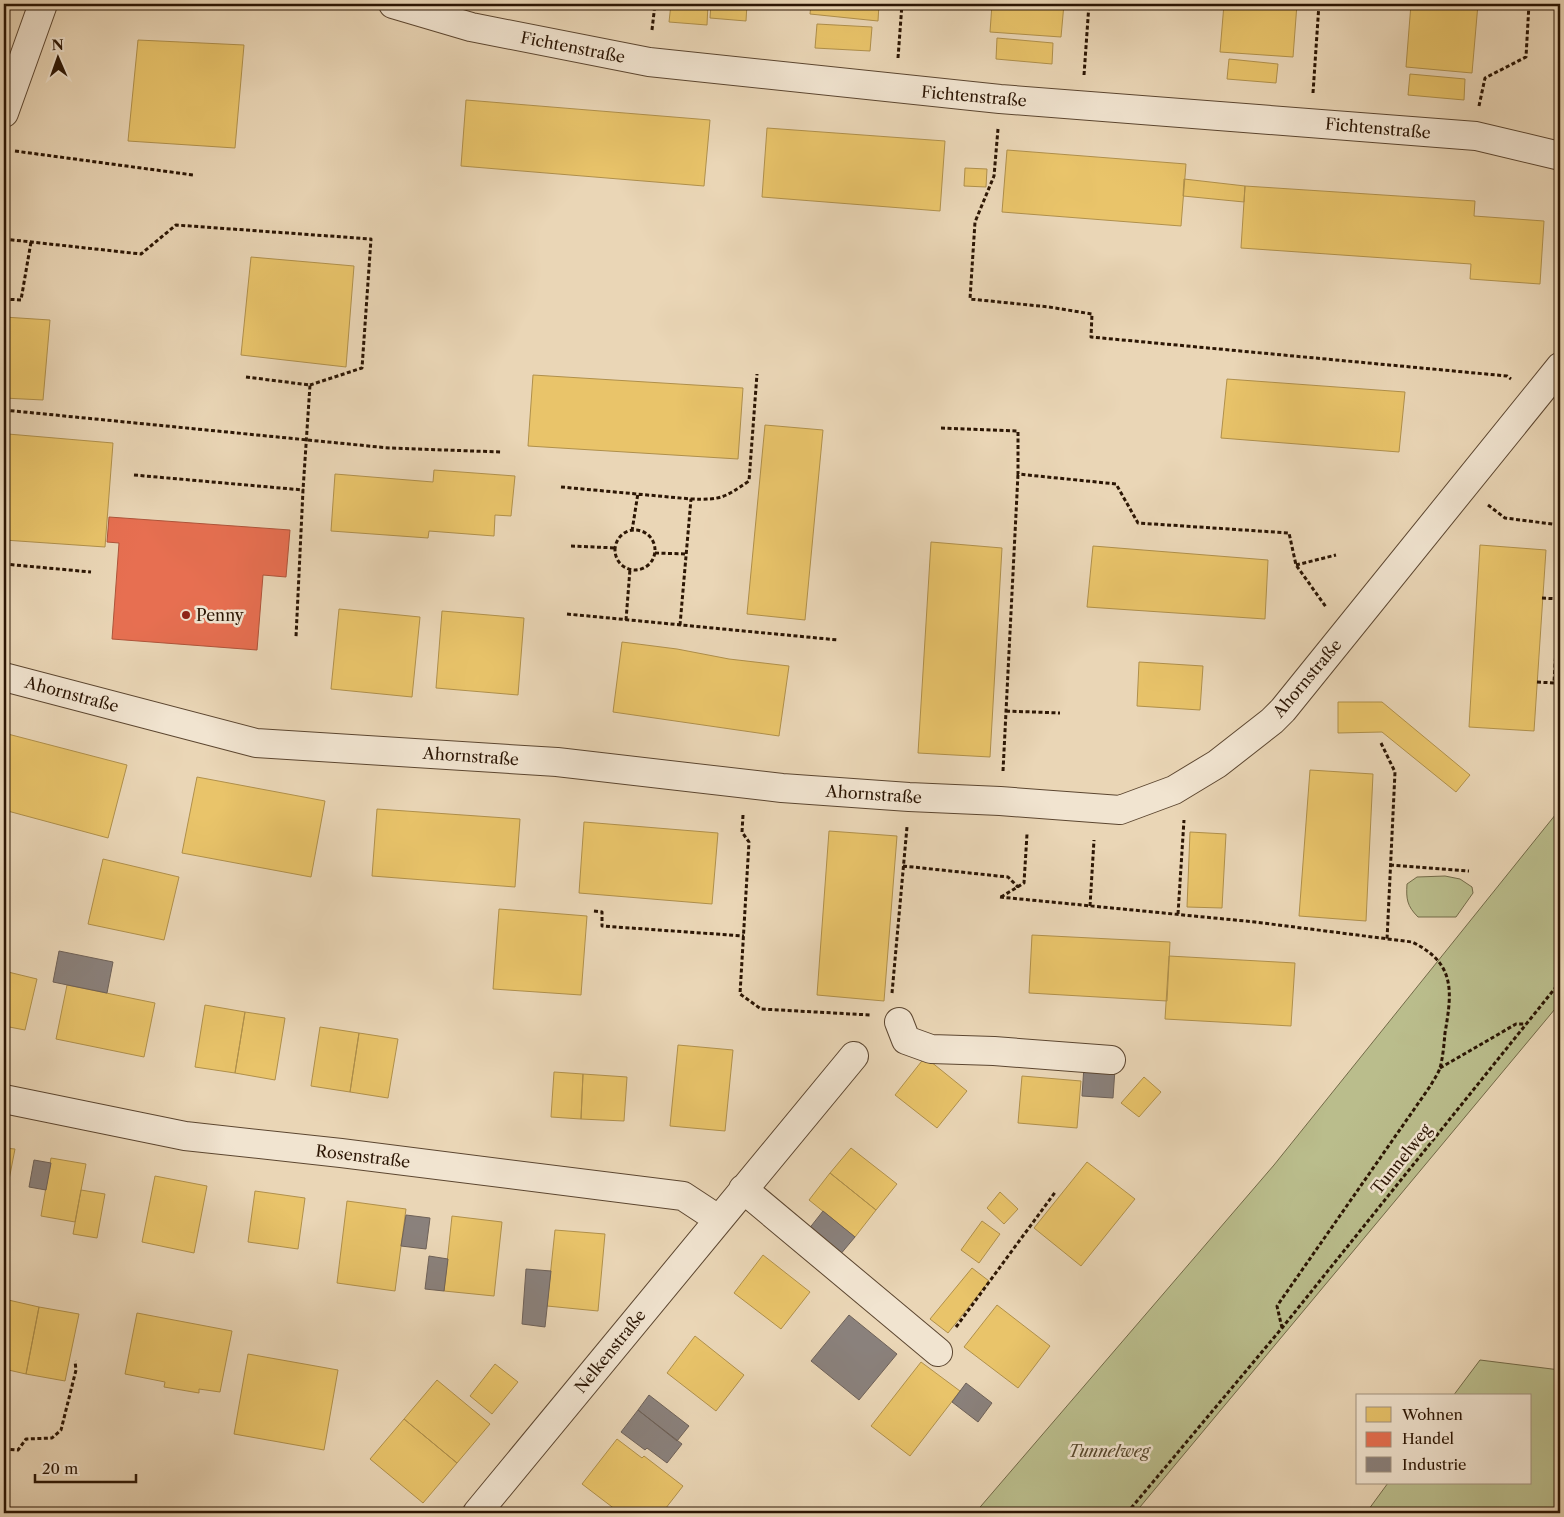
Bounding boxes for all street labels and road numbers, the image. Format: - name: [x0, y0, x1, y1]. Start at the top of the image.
- street label: Fichtenstraße: [519, 27, 627, 67]
- street label: Fichtenstraße: [920, 81, 1028, 111]
- street label: Fichtenstraße: [1324, 113, 1432, 143]
- street label: Ahornstraße: [1268, 635, 1346, 722]
- street label: Ahornstraße: [22, 672, 121, 716]
- street label: Ahornstraße: [421, 743, 520, 769]
- street label: Ahornstraße: [824, 781, 923, 807]
- street label: Tunnelweg: [1366, 1119, 1436, 1198]
- street label: Rosenstraße: [315, 1140, 411, 1172]
- street label: Nelkenstraße: [570, 1305, 650, 1397]

